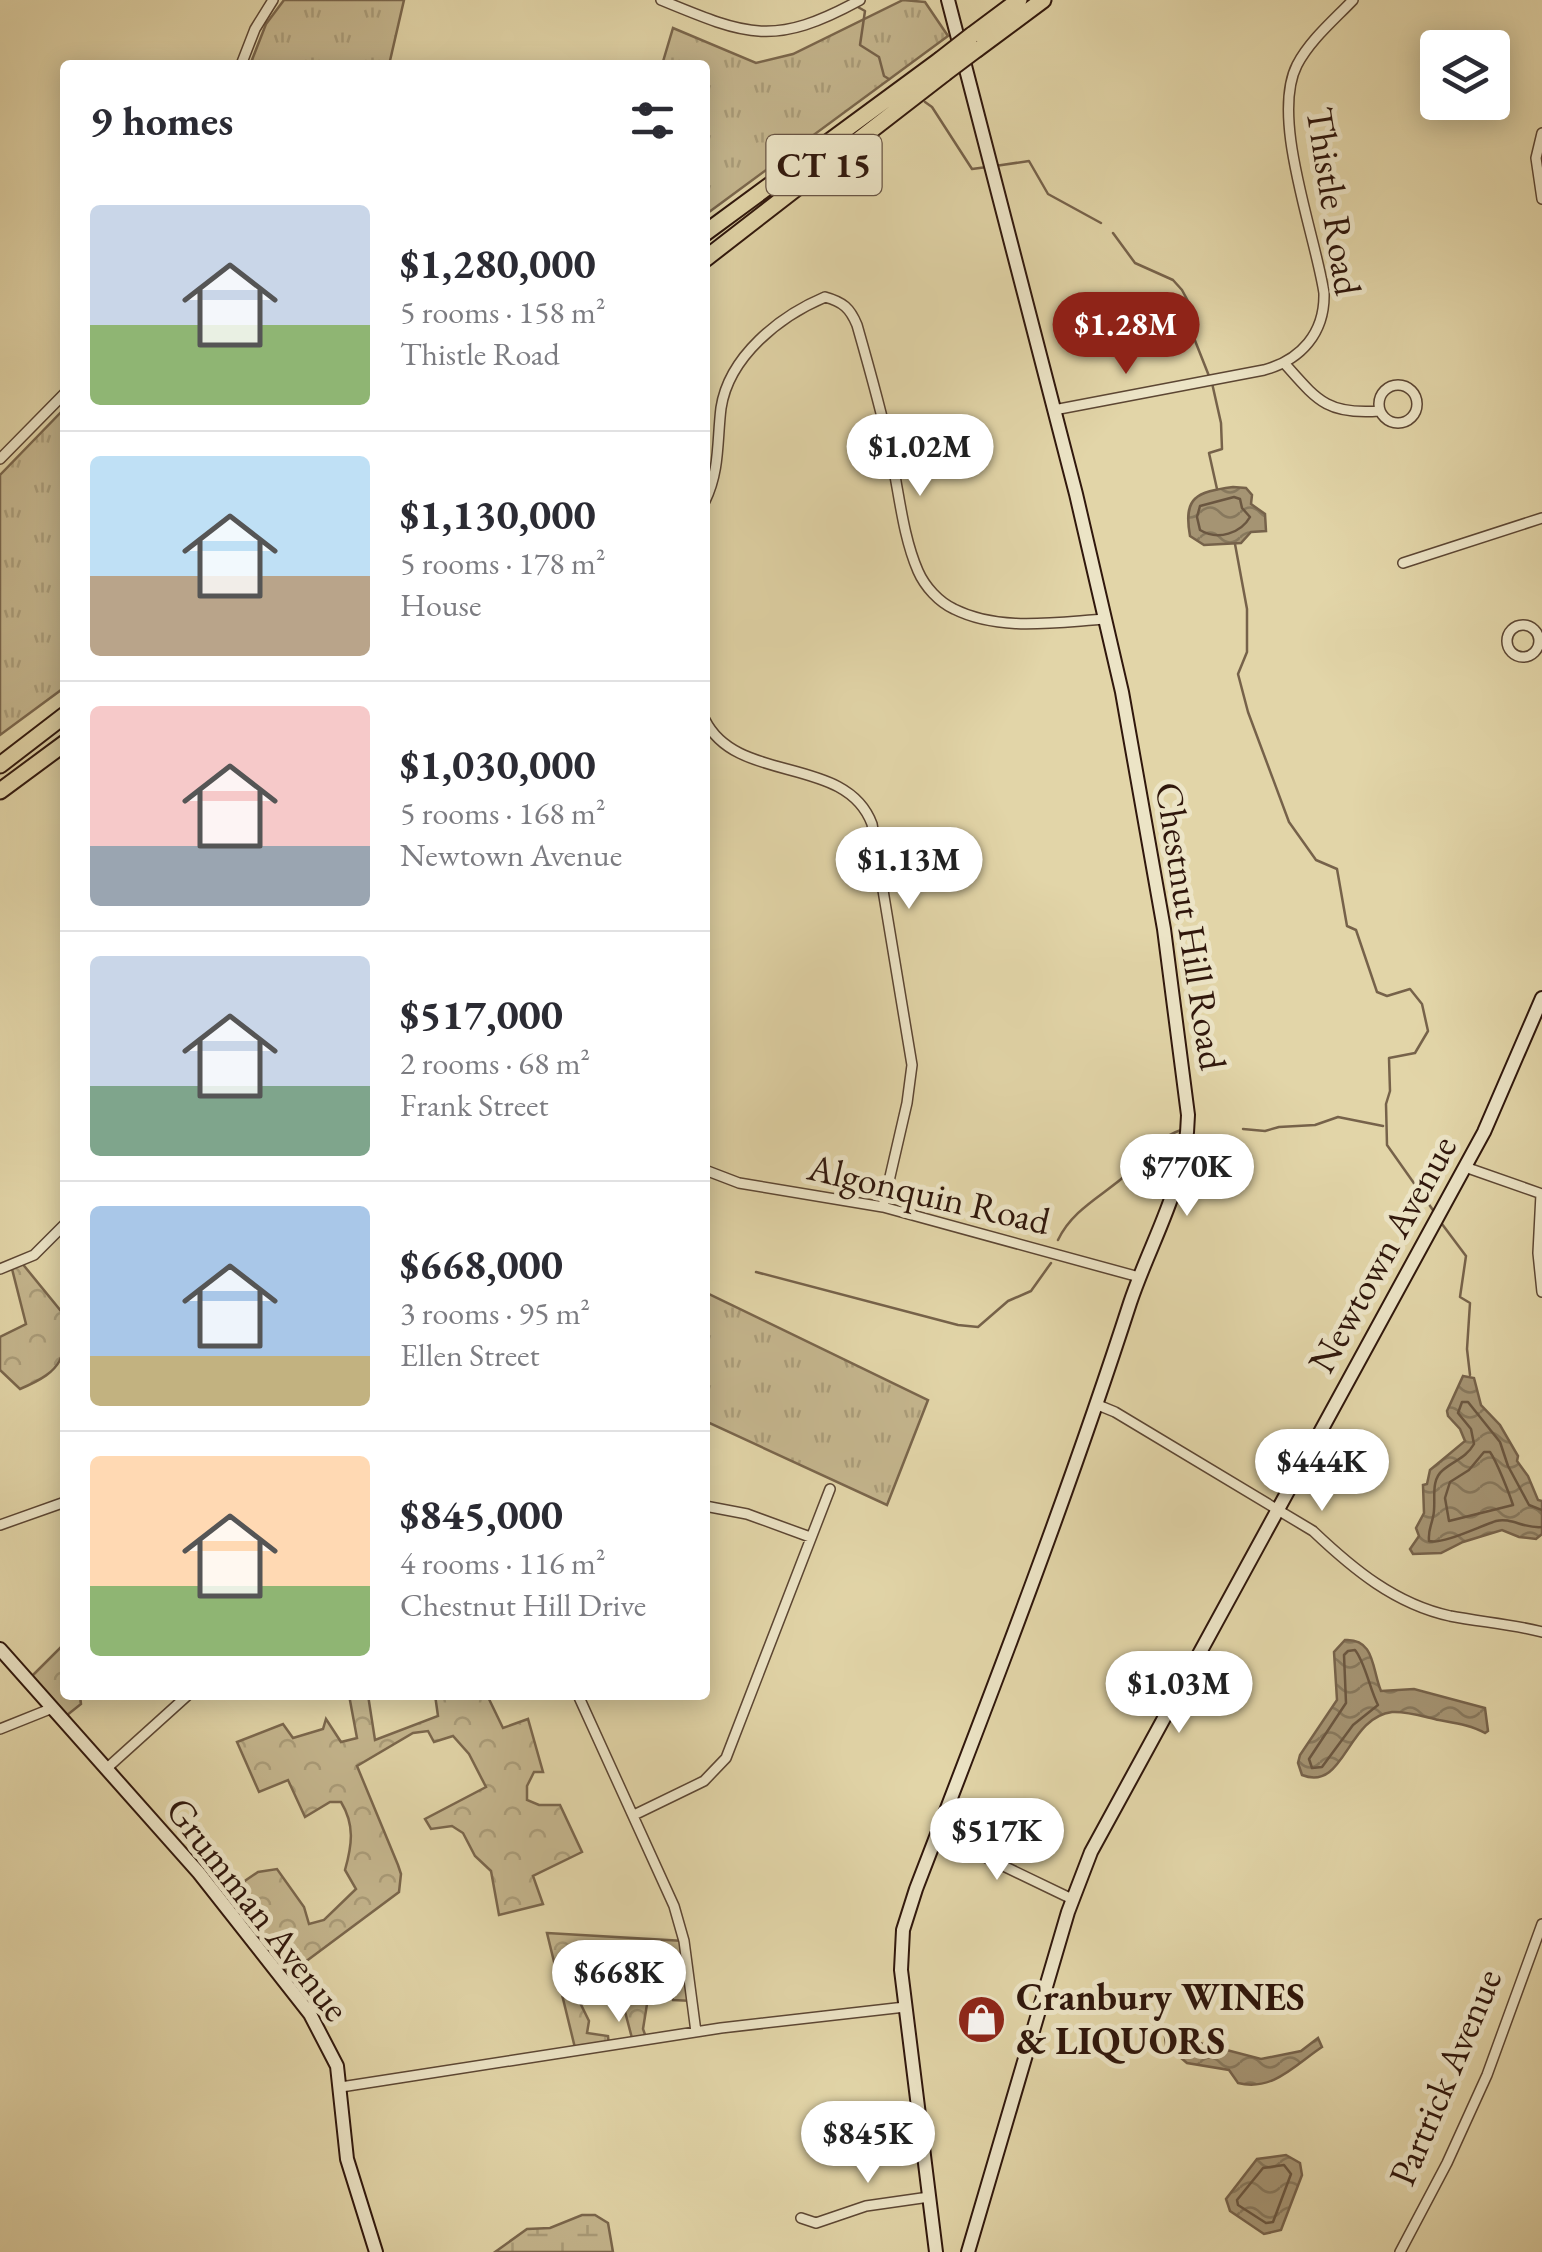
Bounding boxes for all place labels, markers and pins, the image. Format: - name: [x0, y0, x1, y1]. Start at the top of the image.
- pin: $1.28M: [1045, 292, 1207, 377]
- pin: $1.02M: [839, 414, 1001, 499]
- pin: $1.13M: [828, 827, 990, 912]
- pin: $770K: [1117, 1134, 1257, 1219]
- pin: $444K: [1252, 1429, 1392, 1514]
- pin: $1.03M: [1098, 1651, 1260, 1736]
- pin: $517K: [927, 1798, 1067, 1883]
- pin: $668K: [549, 1940, 689, 2025]
- place label: Cranbury WINES & LIQUORS: [1016, 1972, 1305, 2065]
- shop icon: Cranbury WINES & LIQUORS: [955, 1993, 1007, 2045]
- pin: $845K: [798, 2101, 938, 2186]

